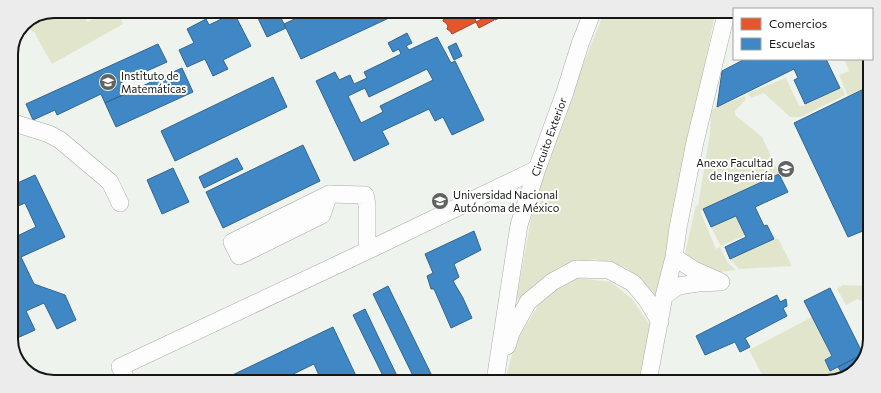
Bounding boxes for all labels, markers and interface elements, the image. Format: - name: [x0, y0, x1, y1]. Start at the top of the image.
- legend: [733, 8, 873, 60]
- text: Comercios: [769, 16, 827, 30]
- text: Escuelas: [769, 36, 815, 50]
- place label: Instituto de Matemáticas: [121, 69, 186, 95]
- school or university icon: Instituto de Matemáticas: [98, 72, 118, 92]
- street label: Circuito Exterior: [528, 95, 569, 178]
- place label: Anexo Facultad de Ingeniería: [696, 156, 773, 182]
- school or university icon: Anexo Facultad de Ingeniería: [776, 159, 796, 179]
- place label: Universidad Nacional Autónoma de México: [453, 188, 560, 214]
- school or university icon: Universidad Nacional Autónoma de México: [430, 191, 450, 211]

